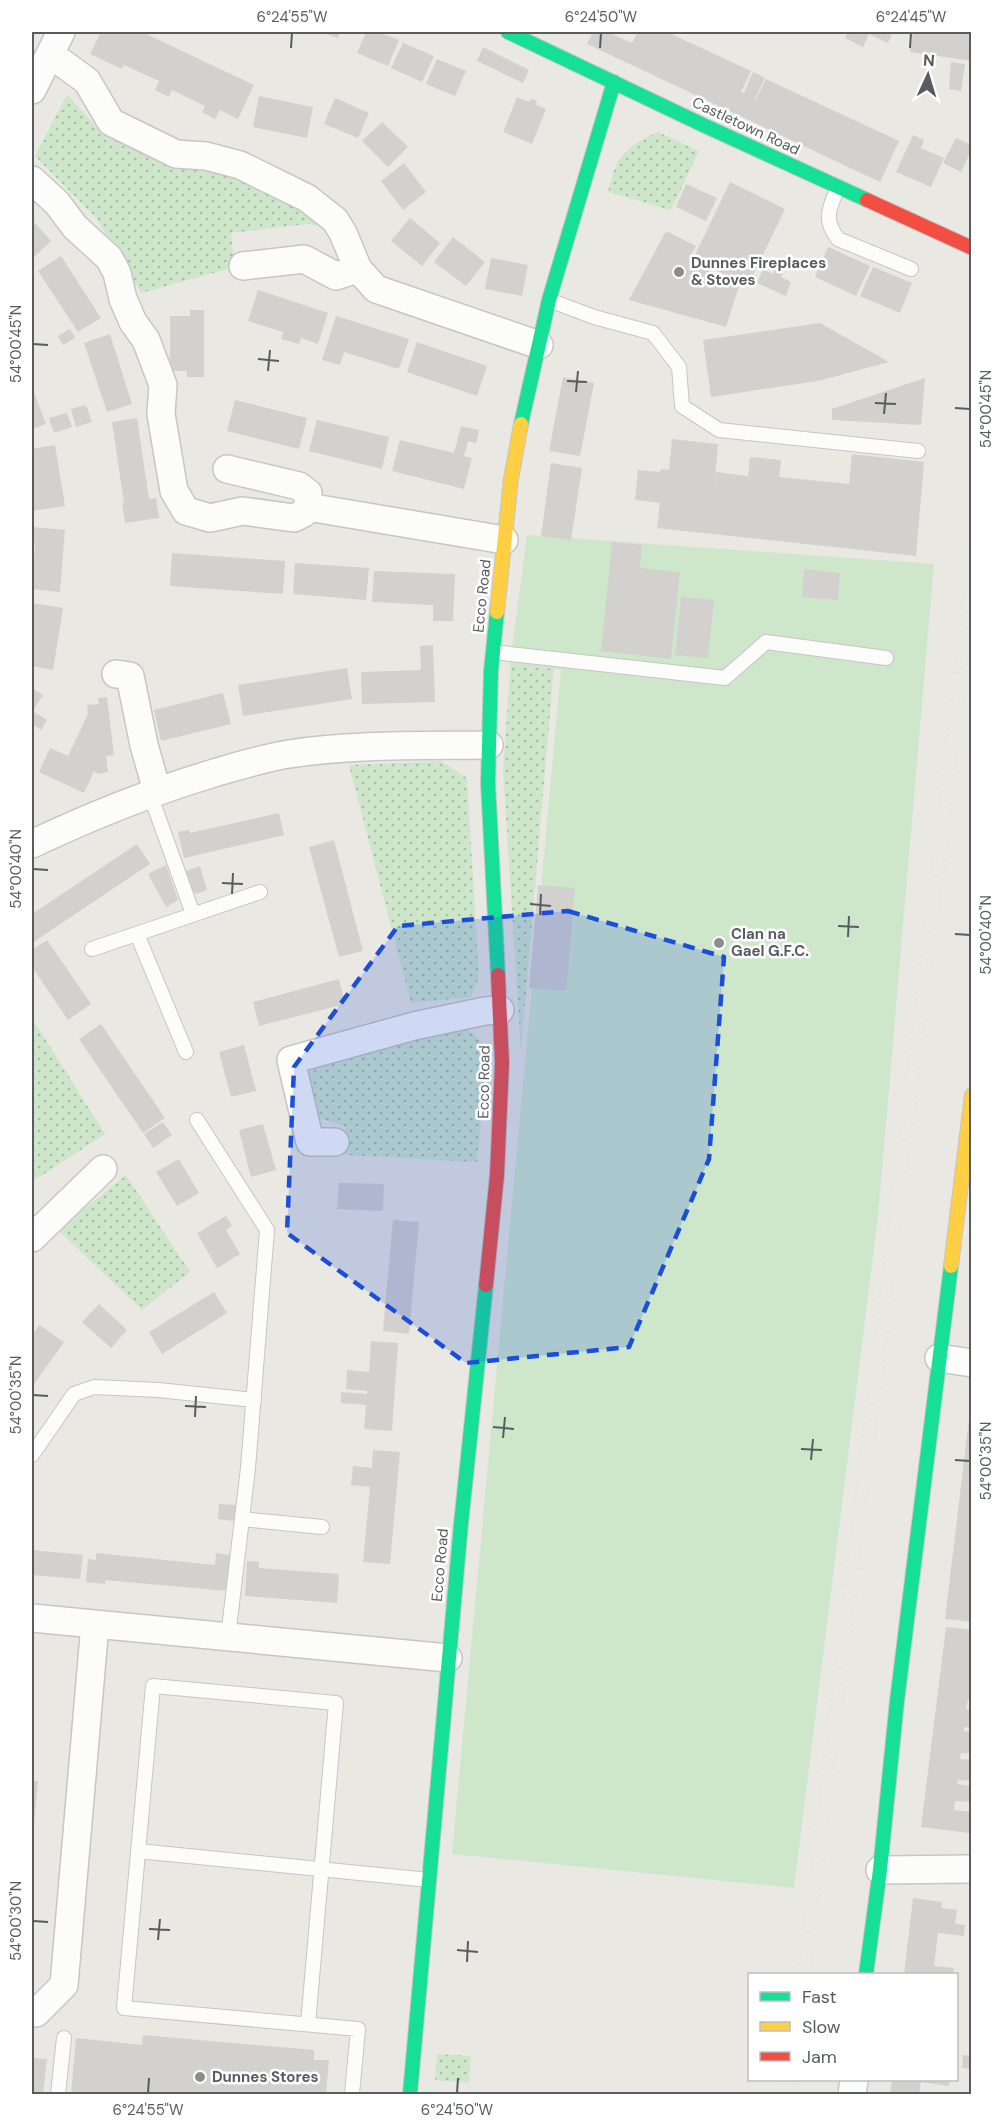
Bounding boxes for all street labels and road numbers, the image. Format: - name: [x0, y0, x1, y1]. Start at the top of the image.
- street label: Castletown Road: [689, 92, 803, 160]
- street label: Ecco Road: [468, 558, 496, 634]
- street label: Ecco Road: [473, 1045, 495, 1119]
- street label: Ecco Road: [427, 1528, 453, 1602]

